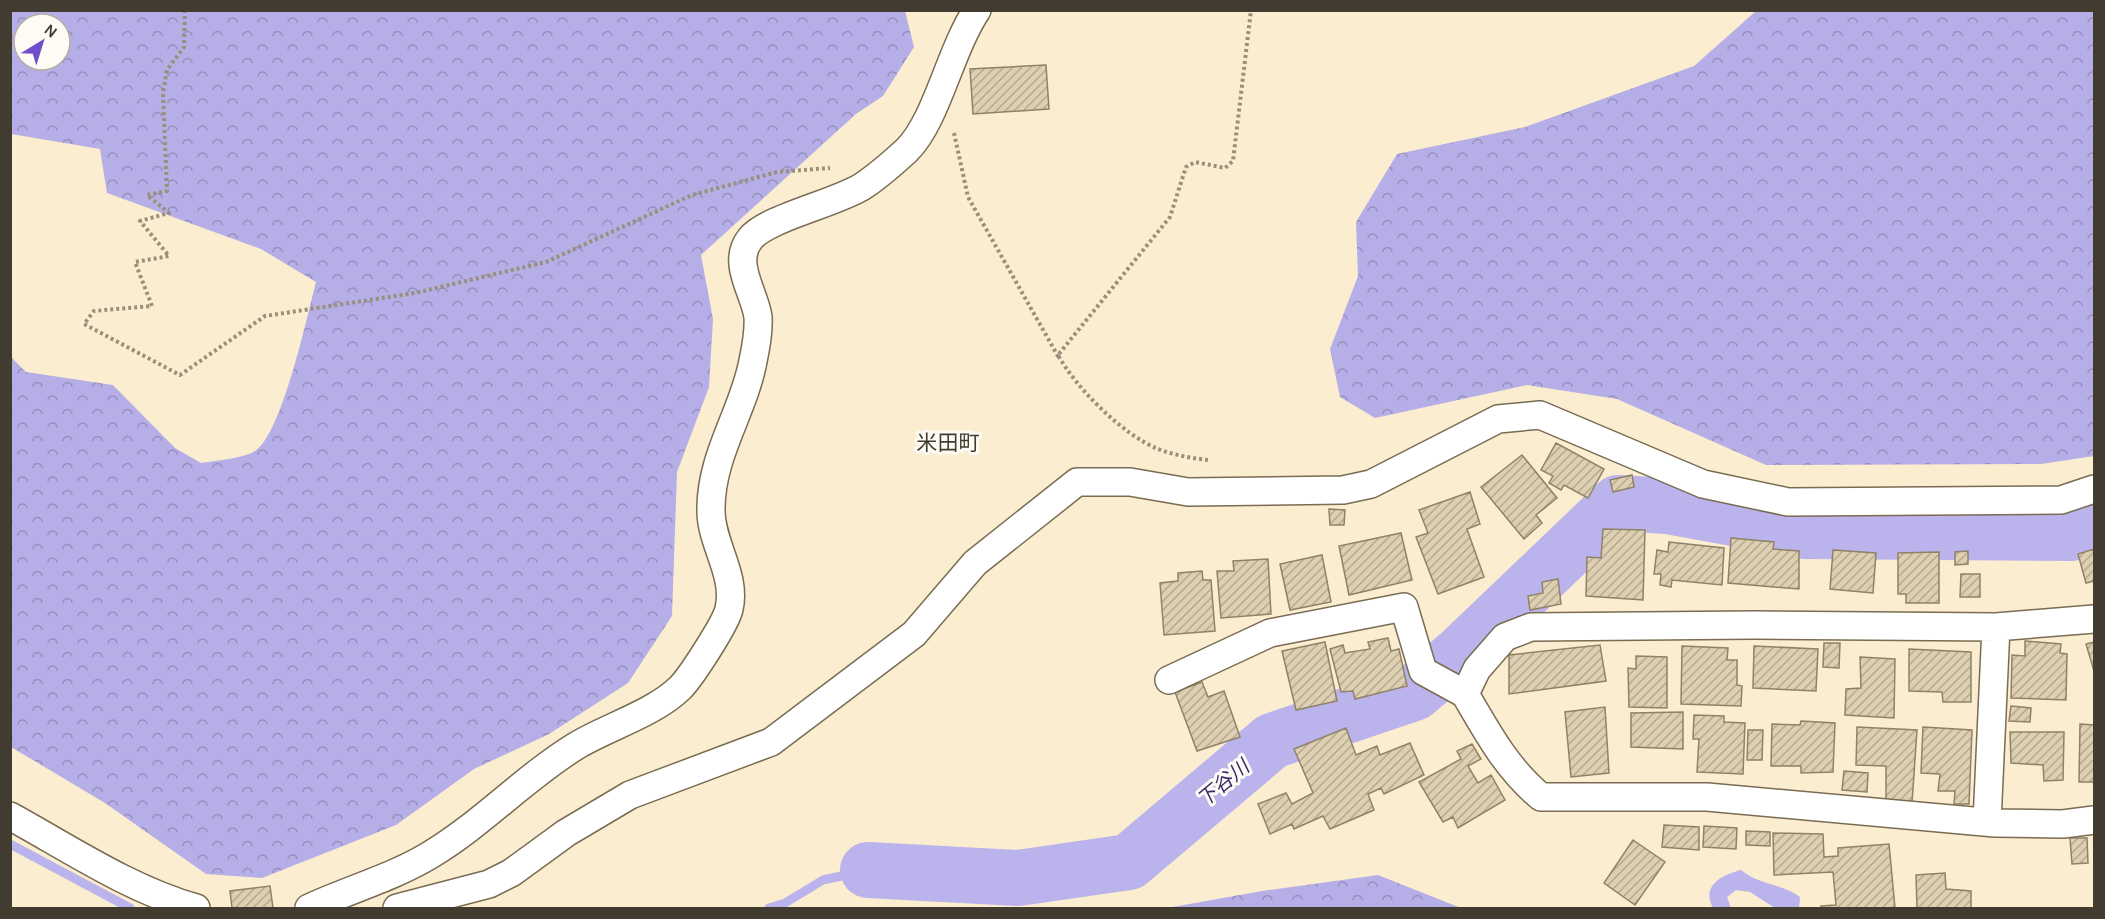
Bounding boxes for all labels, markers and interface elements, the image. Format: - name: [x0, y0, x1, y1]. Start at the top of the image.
- north arrow: [12, 12, 72, 72]
- text: N: [41, 20, 61, 42]
- district label: 米田町: [917, 431, 980, 455]
- water label: 下谷川: [1193, 754, 1255, 811]

